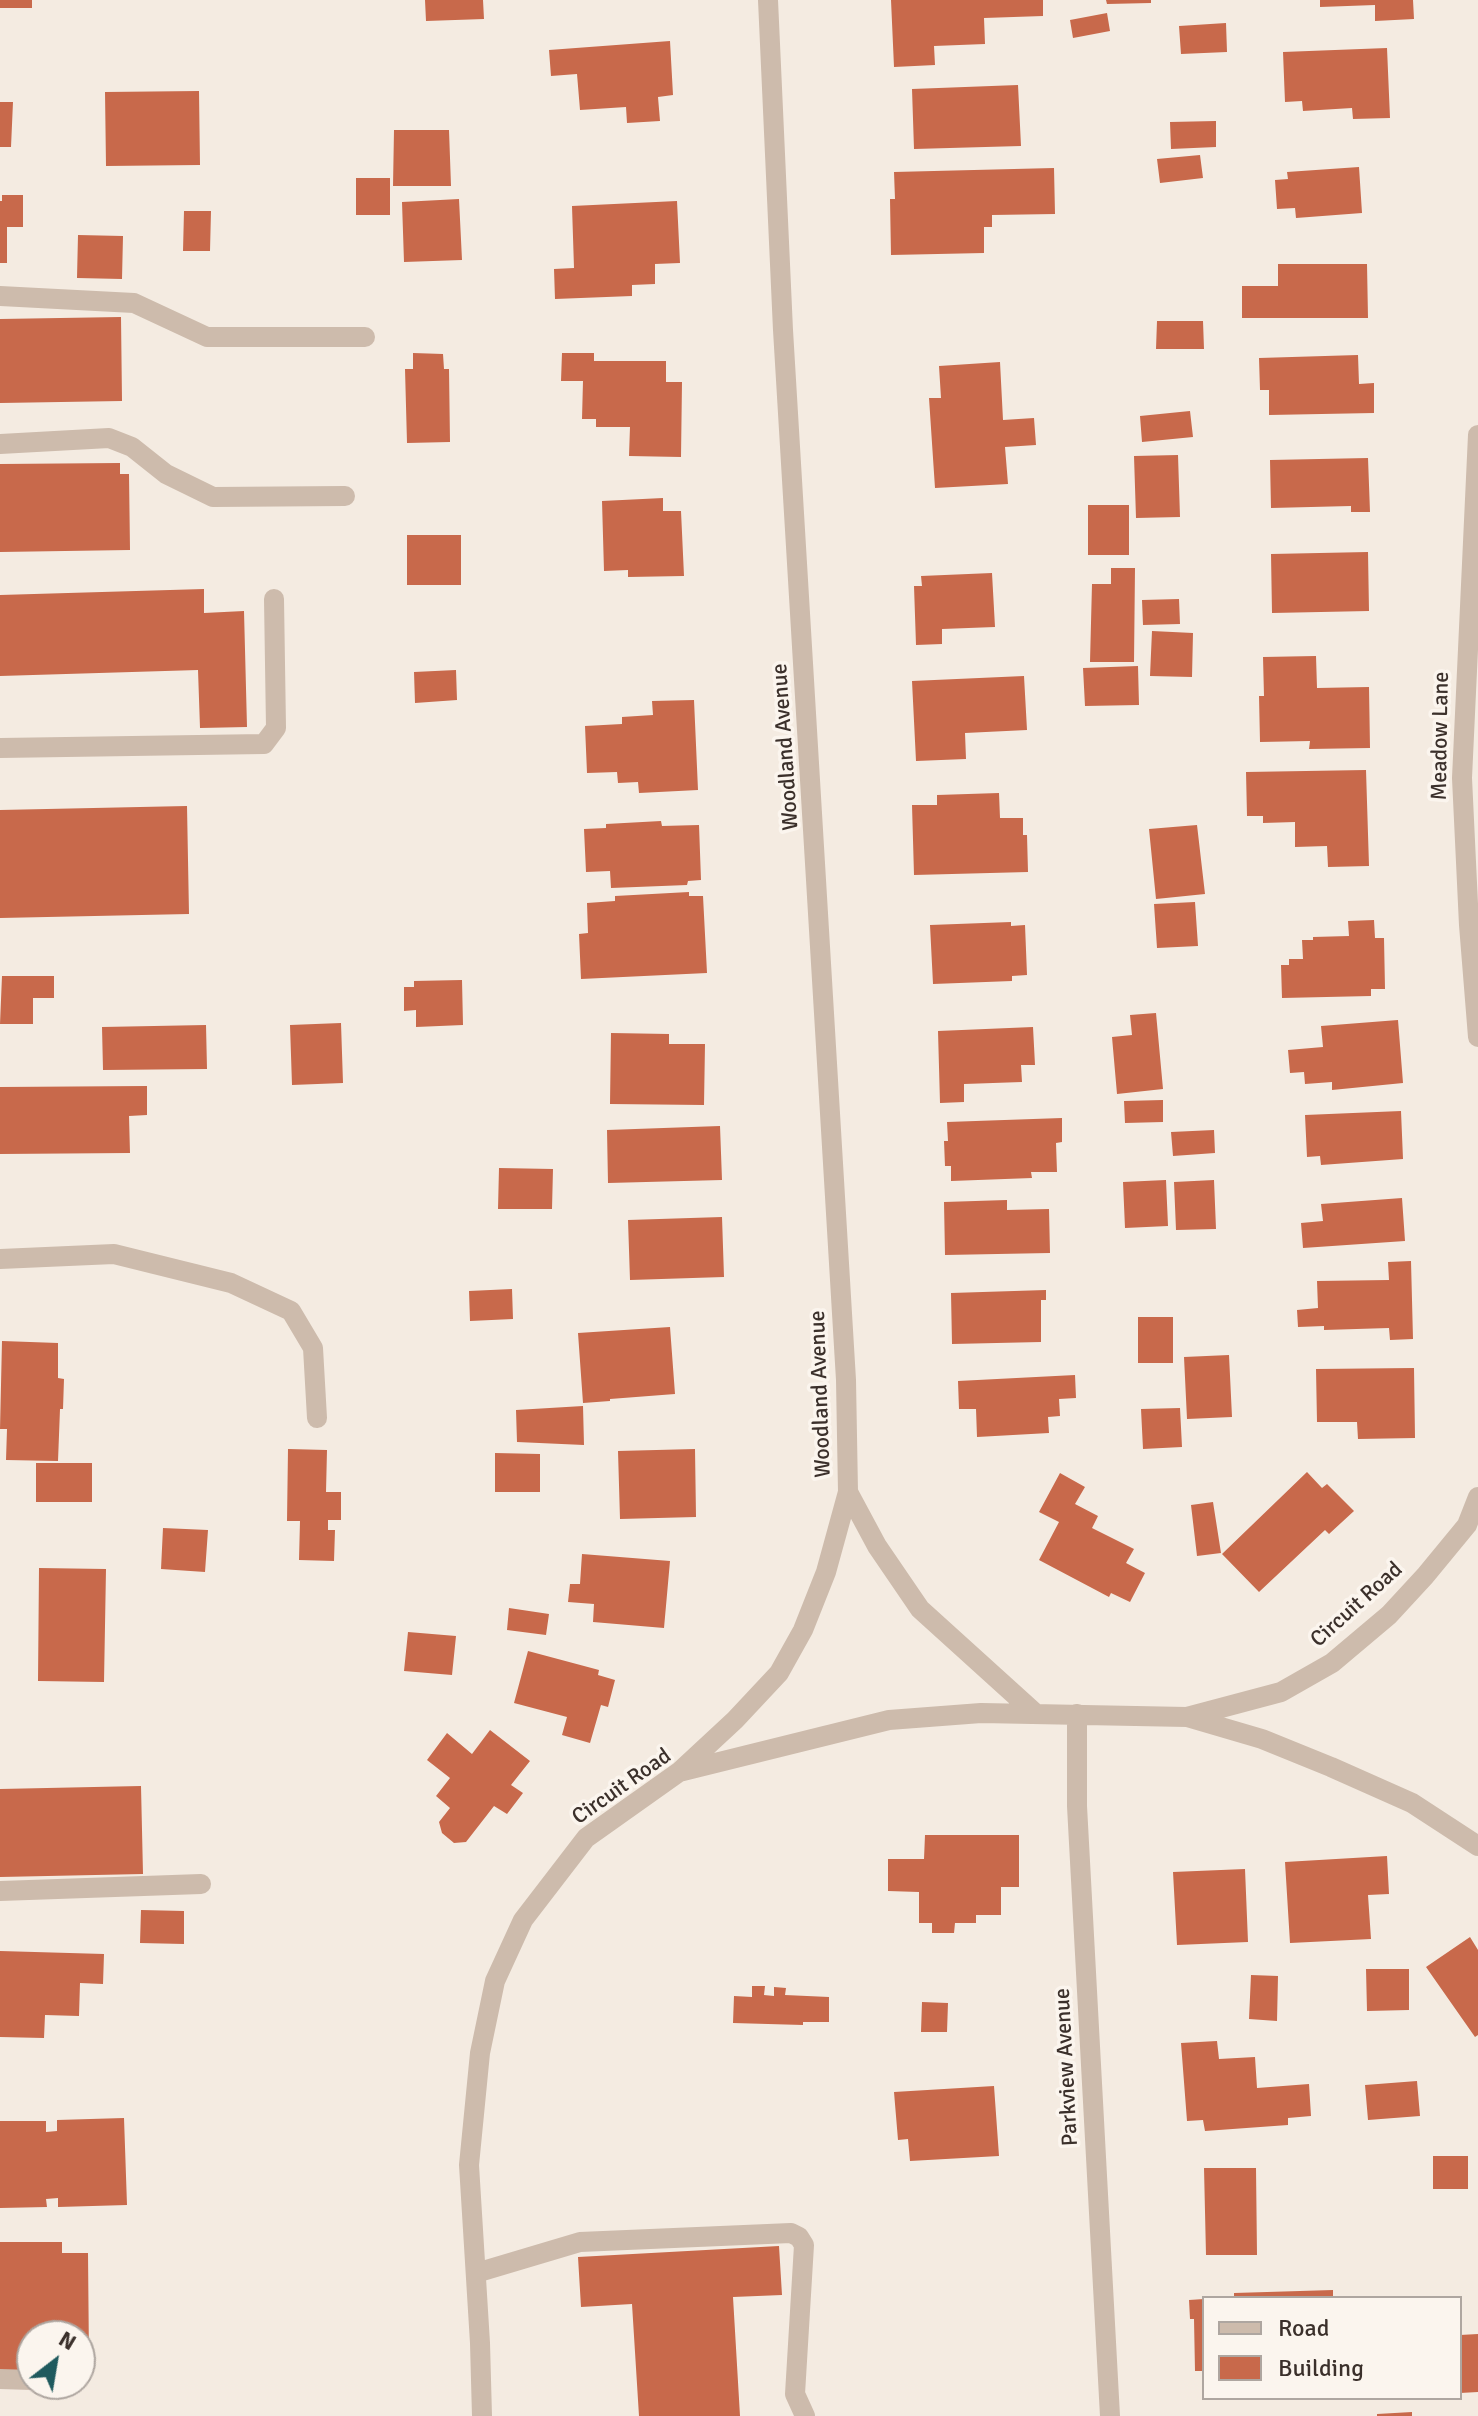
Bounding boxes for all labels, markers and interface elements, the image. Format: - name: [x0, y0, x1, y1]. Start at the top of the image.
- street label: Woodland Avenue: [767, 663, 805, 831]
- street label: Meadow Lane: [1427, 671, 1455, 801]
- street label: Woodland Avenue: [805, 1310, 837, 1478]
- street label: Circuit Road: [1306, 1557, 1408, 1653]
- street label: Circuit Road: [567, 1743, 677, 1831]
- street label: Parkview Avenue: [1050, 1987, 1084, 2147]
- legend: [1202, 2296, 1462, 2400]
- text: Road: [1278, 2313, 1329, 2343]
- north arrow: [16, 2320, 96, 2400]
- text: N: [54, 2325, 81, 2356]
- text: Building: [1278, 2353, 1364, 2383]

